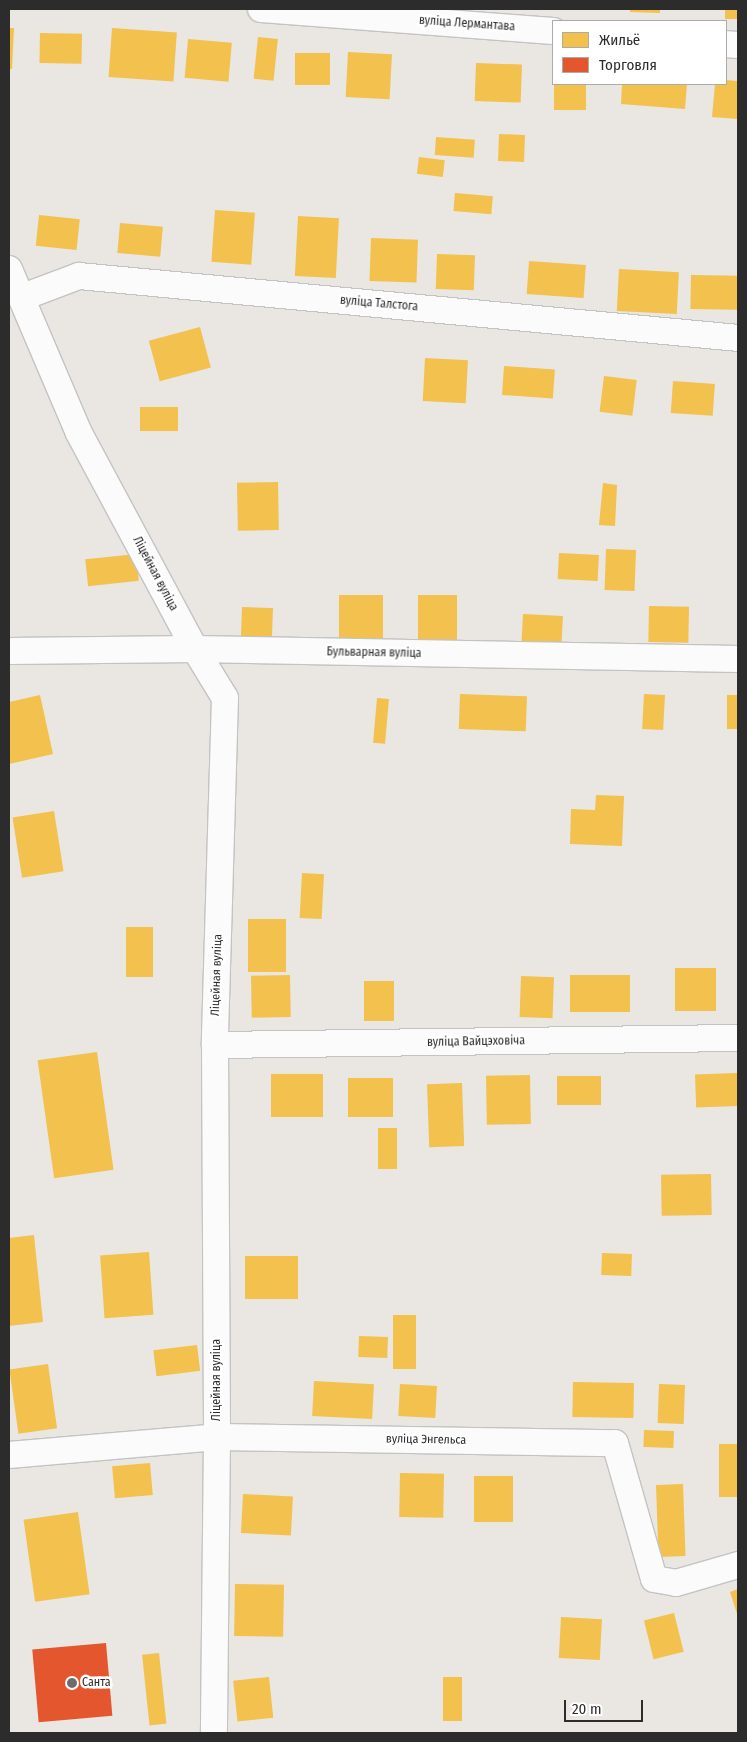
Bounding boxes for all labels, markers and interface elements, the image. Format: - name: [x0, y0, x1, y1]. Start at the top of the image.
- street label: вуліца Лермантава: [418, 13, 516, 35]
- legend: [552, 20, 727, 85]
- text: Жильё: [599, 31, 640, 49]
- text: Торговля: [599, 56, 657, 74]
- street label: вуліца Талстога: [339, 293, 419, 315]
- street label: Ліцейная вуліца: [129, 534, 181, 614]
- street label: Бульварная вуліца: [326, 645, 422, 661]
- street label: Ліцейная вуліца: [208, 934, 226, 1016]
- street label: вуліца Вайцэховіча: [427, 1034, 525, 1050]
- street label: Ліцейная вуліца: [210, 1339, 224, 1421]
- street label: вуліца Энгельса: [386, 1432, 466, 1448]
- place label: Санта: [82, 1676, 111, 1690]
- marker: Санта: [66, 1677, 78, 1689]
- scale bar: [567, 1690, 646, 1722]
- text: 20 m: [572, 1700, 602, 1718]

